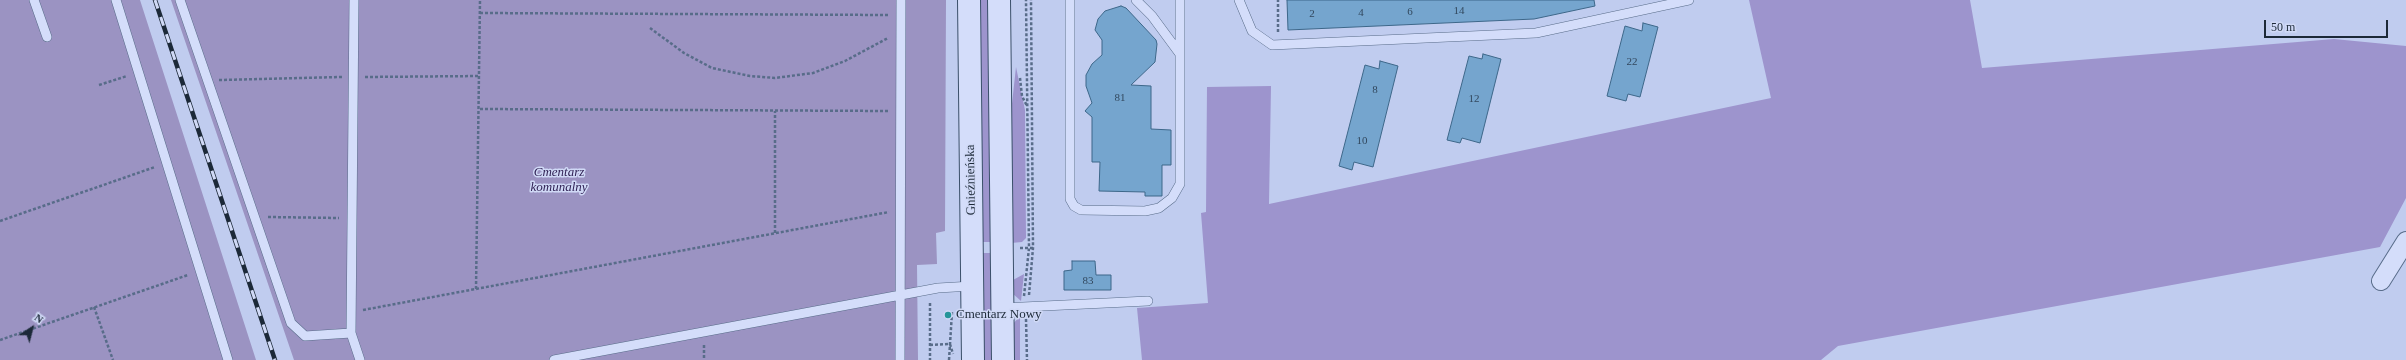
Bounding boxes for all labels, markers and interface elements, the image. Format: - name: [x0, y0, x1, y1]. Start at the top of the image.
- house number: 14: [1454, 4, 1464, 18]
- house number: 6: [1407, 5, 1413, 19]
- house number: 4: [1358, 6, 1364, 20]
- house number: 2: [1309, 7, 1315, 21]
- scale bar: [2266, 12, 2390, 38]
- text: 50 m: [2271, 20, 2295, 34]
- house number: 22: [1626, 55, 1638, 69]
- house number: 8: [1372, 83, 1378, 97]
- house number: 81: [1114, 91, 1126, 105]
- house number: 12: [1468, 92, 1480, 106]
- house number: 10: [1356, 134, 1368, 148]
- street label: Gnieźnieńska: [963, 144, 979, 216]
- park label: Cmentarz komunalny: [530, 165, 588, 196]
- house number: 83: [1082, 274, 1094, 288]
- place label: Cmentarz Nowy: [956, 307, 1042, 323]
- north arrow: [12, 308, 52, 348]
- marker: Cmentarz Nowy: [943, 310, 953, 320]
- text: N: [32, 311, 46, 325]

